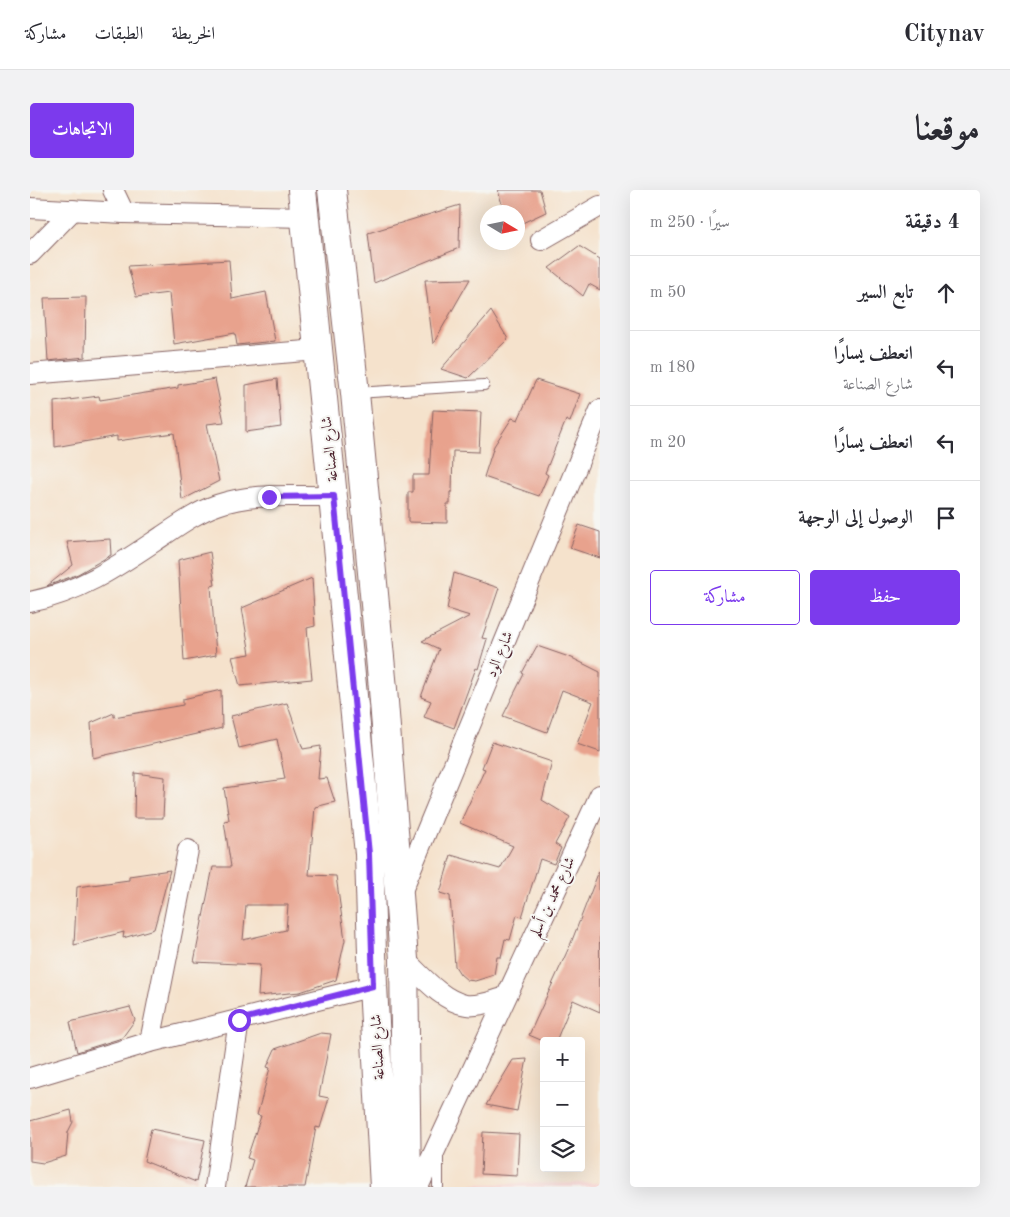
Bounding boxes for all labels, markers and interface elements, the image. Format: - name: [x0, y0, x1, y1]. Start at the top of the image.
- text: Citynav: [904, 23, 985, 47]
- text: مشاركة: [25, 25, 66, 43]
- text: الطبقات: [94, 25, 143, 43]
- text: الخريطة: [171, 25, 215, 43]
- button: الاتجاهات: [30, 103, 134, 158]
- text: موقعنا: [915, 112, 980, 147]
- north arrow: [480, 205, 525, 250]
- text: 4 دقيقة: [905, 212, 960, 233]
- text: سيرًا · 250 m: [650, 215, 730, 231]
- icon: ahead: [932, 279, 960, 307]
- text: تابع السير: [858, 284, 913, 303]
- text: 50 m: [650, 285, 686, 301]
- text: انعطف يسارًا: [834, 345, 913, 364]
- icon: left: [932, 354, 960, 382]
- text: 180 m: [650, 360, 695, 376]
- text: شارع الصناعة: [843, 377, 913, 393]
- street label: شارع الصناعة: [320, 415, 345, 482]
- icon: left: [932, 429, 960, 457]
- text: انعطف يسارًا: [834, 434, 913, 453]
- text: 20 m: [650, 435, 686, 451]
- route end: [258, 486, 281, 509]
- icon: arrive: [932, 504, 960, 532]
- text: الوصول إلى الوجهة: [798, 509, 913, 528]
- button: مشاركة: [650, 570, 800, 625]
- button: حفظ: [810, 570, 960, 625]
- street label: شارع الود: [484, 629, 520, 681]
- street label: شارع محمد بن أسلم: [524, 853, 584, 943]
- route start: [228, 1009, 251, 1032]
- street label: شارع الصناعة: [369, 1014, 392, 1080]
- map controls: [540, 1037, 585, 1172]
- button: +: [540, 1037, 585, 1082]
- button: −: [540, 1082, 585, 1127]
- button: layers: [540, 1127, 585, 1172]

